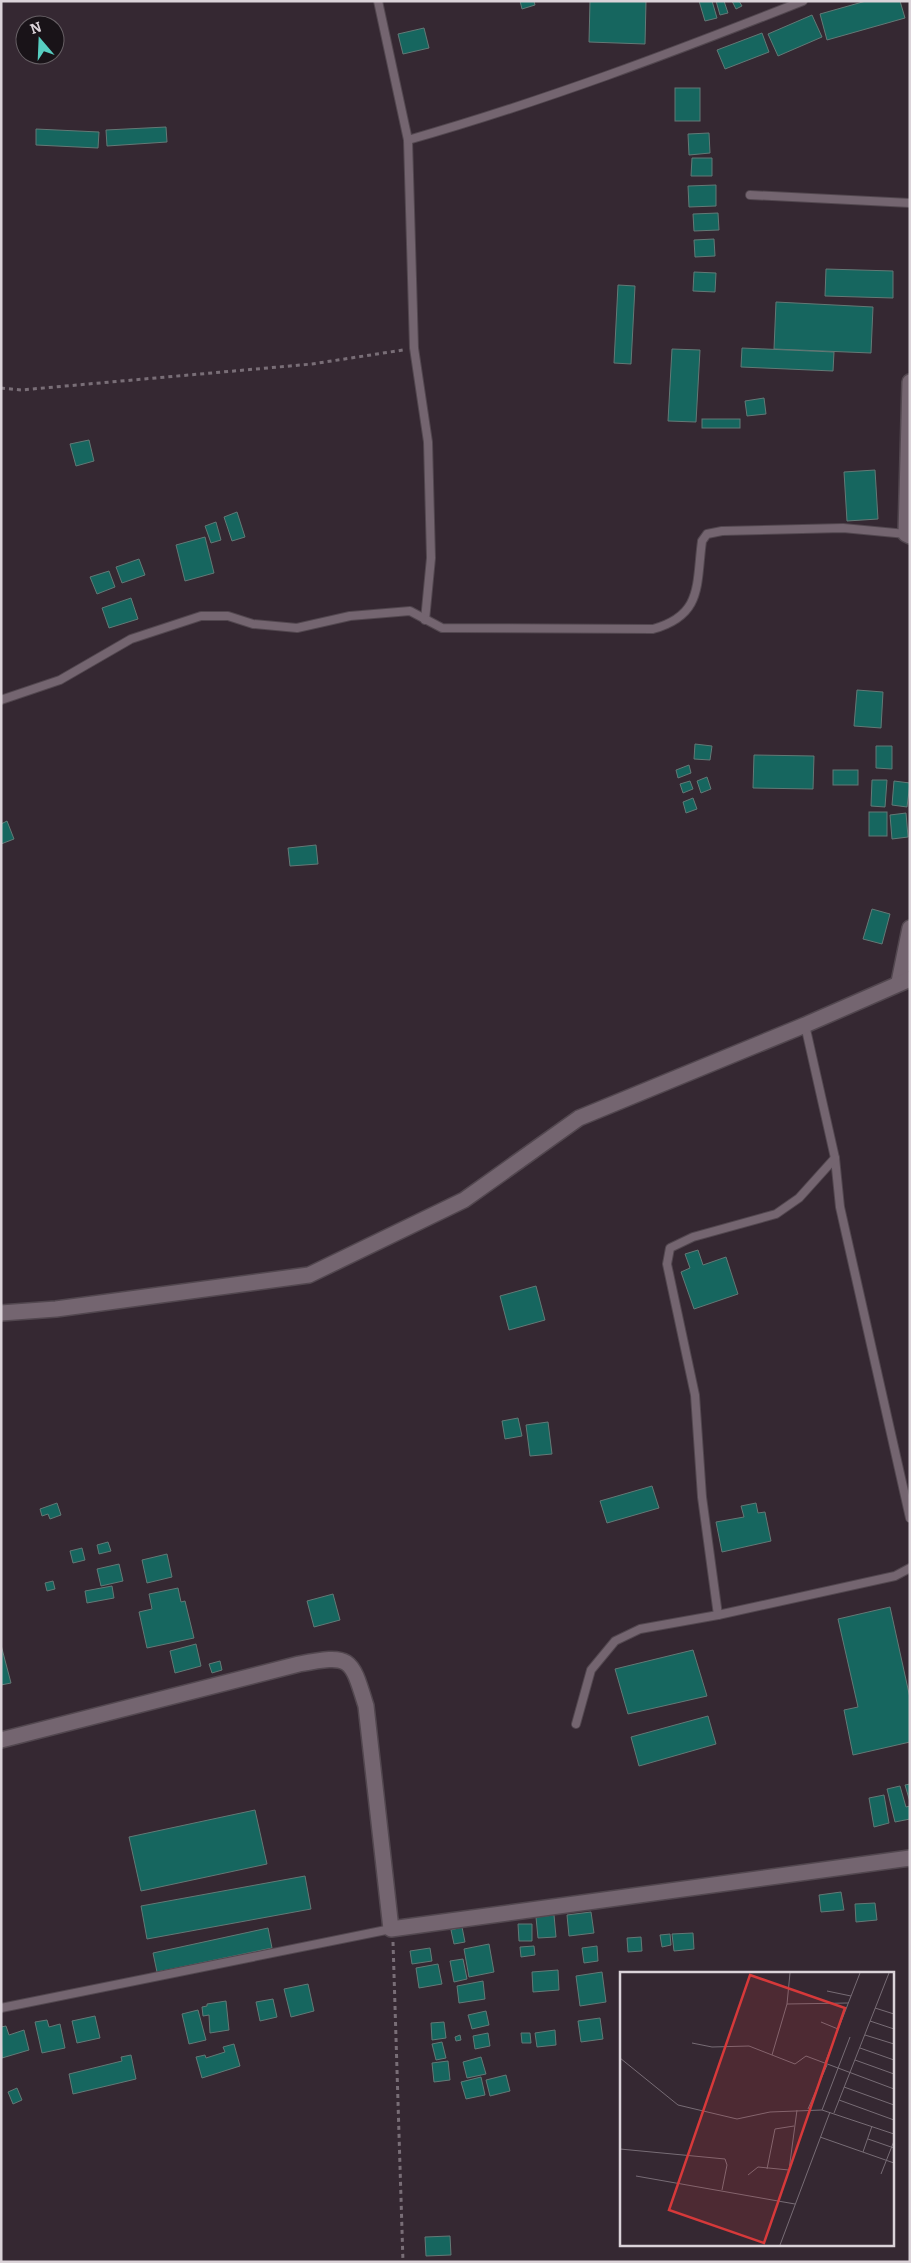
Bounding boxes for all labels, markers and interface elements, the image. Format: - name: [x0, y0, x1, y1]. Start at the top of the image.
- north arrow: [15, 15, 65, 65]
- text: N: [28, 18, 44, 38]
- inset map: [620, 1972, 894, 2246]

